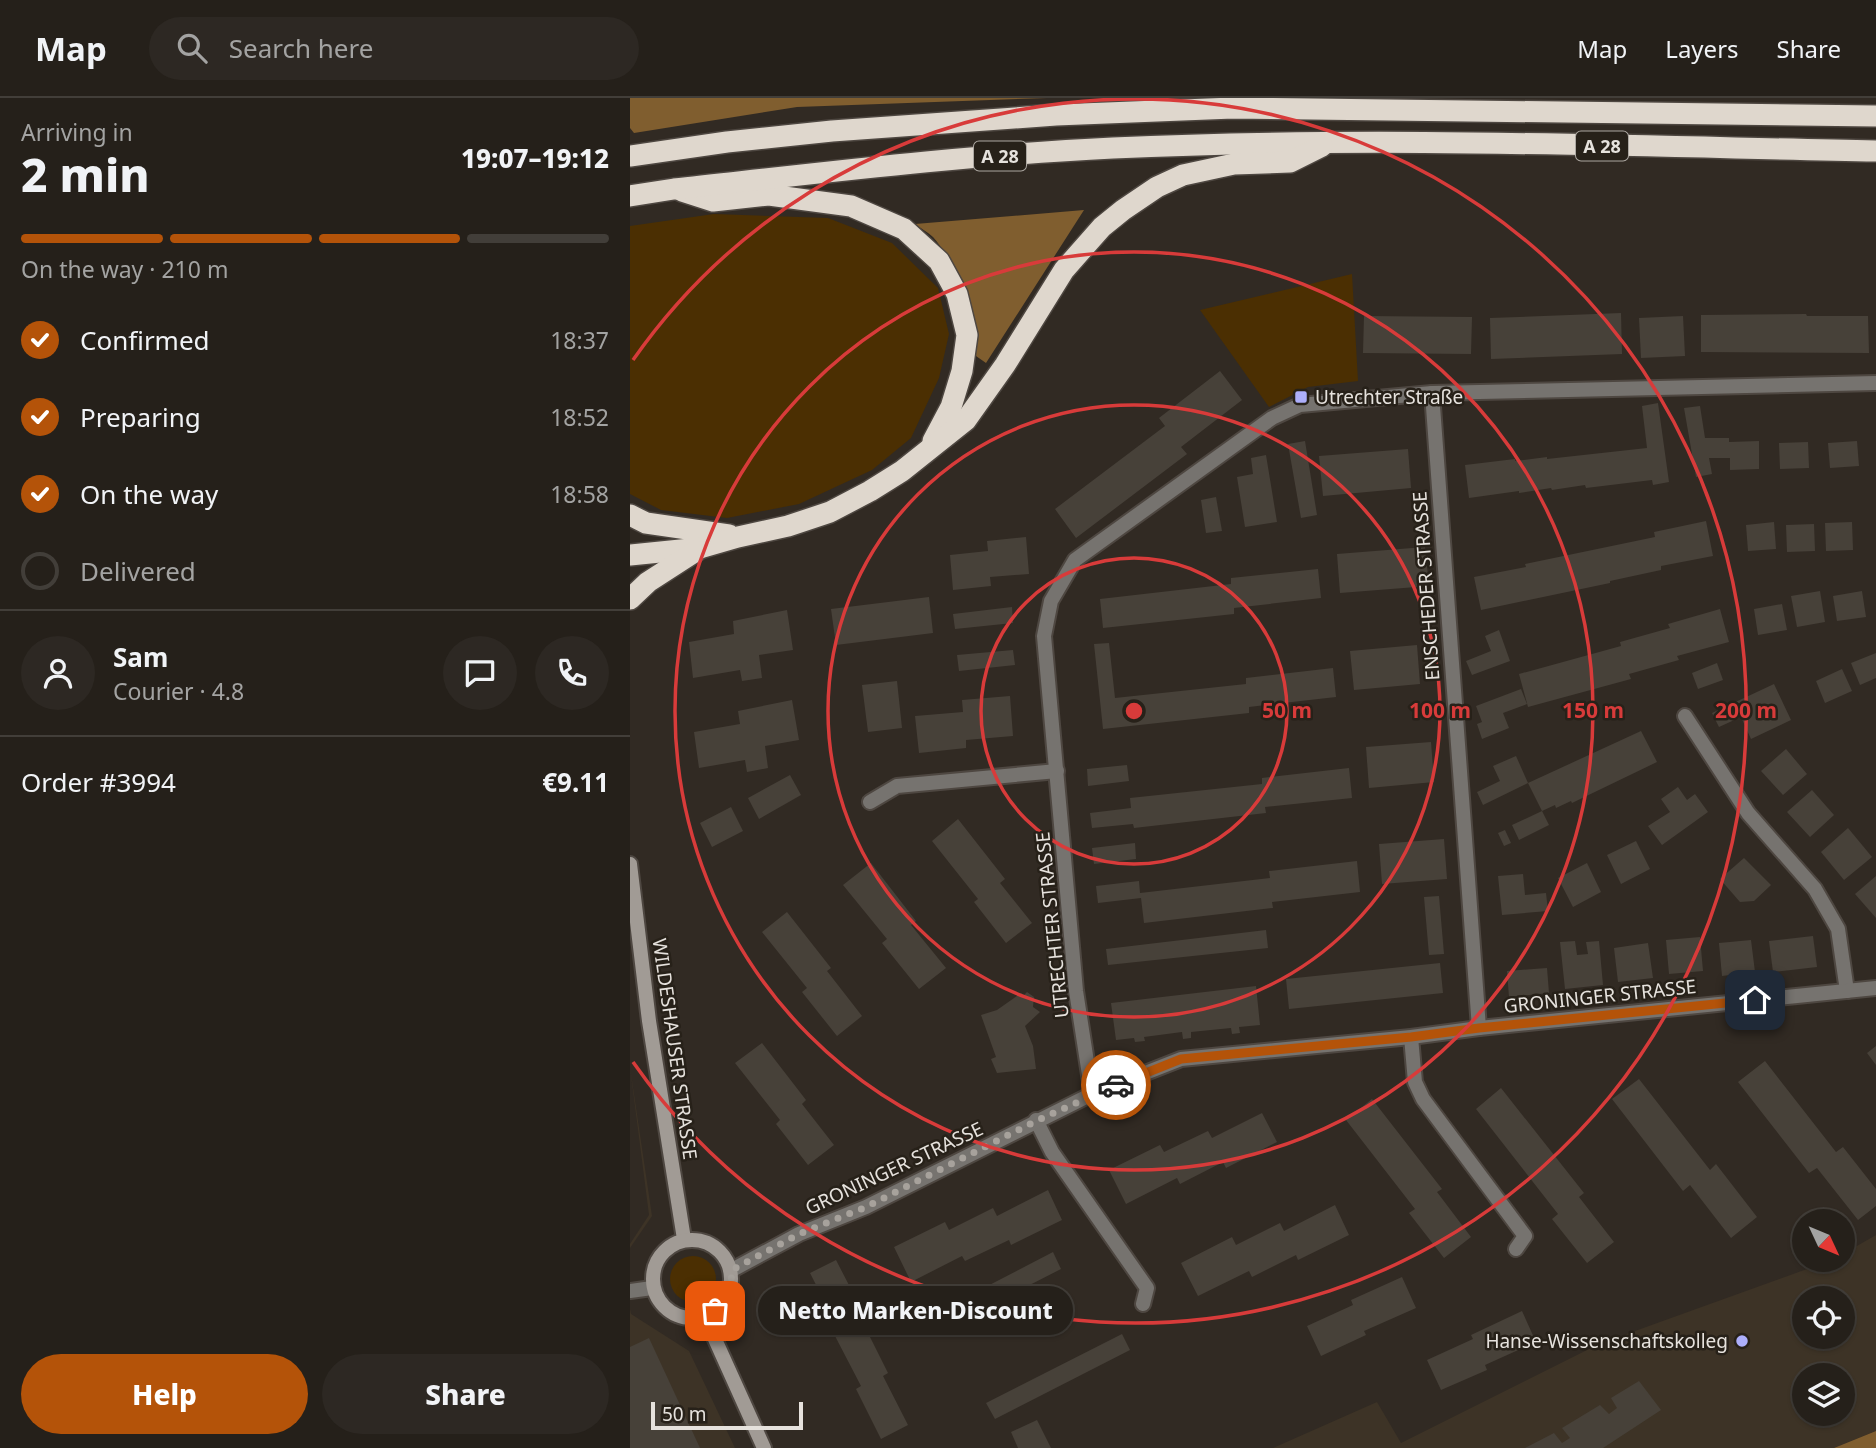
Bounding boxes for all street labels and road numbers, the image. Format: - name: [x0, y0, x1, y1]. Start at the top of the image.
- road number: A 28: [1576, 131, 1628, 160]
- road number: A 28: [974, 142, 1026, 170]
- street label: ENSCHEDER STRASSE: [1406, 490, 1446, 682]
- street label: UTRECHTER STRASSE: [1029, 831, 1075, 1019]
- street label: WILDESHAUSER STRASSE: [647, 937, 703, 1161]
- street label: GRONINGER STRASSE: [1502, 973, 1698, 1019]
- street label: GRONINGER STRASSE: [801, 1115, 987, 1221]

